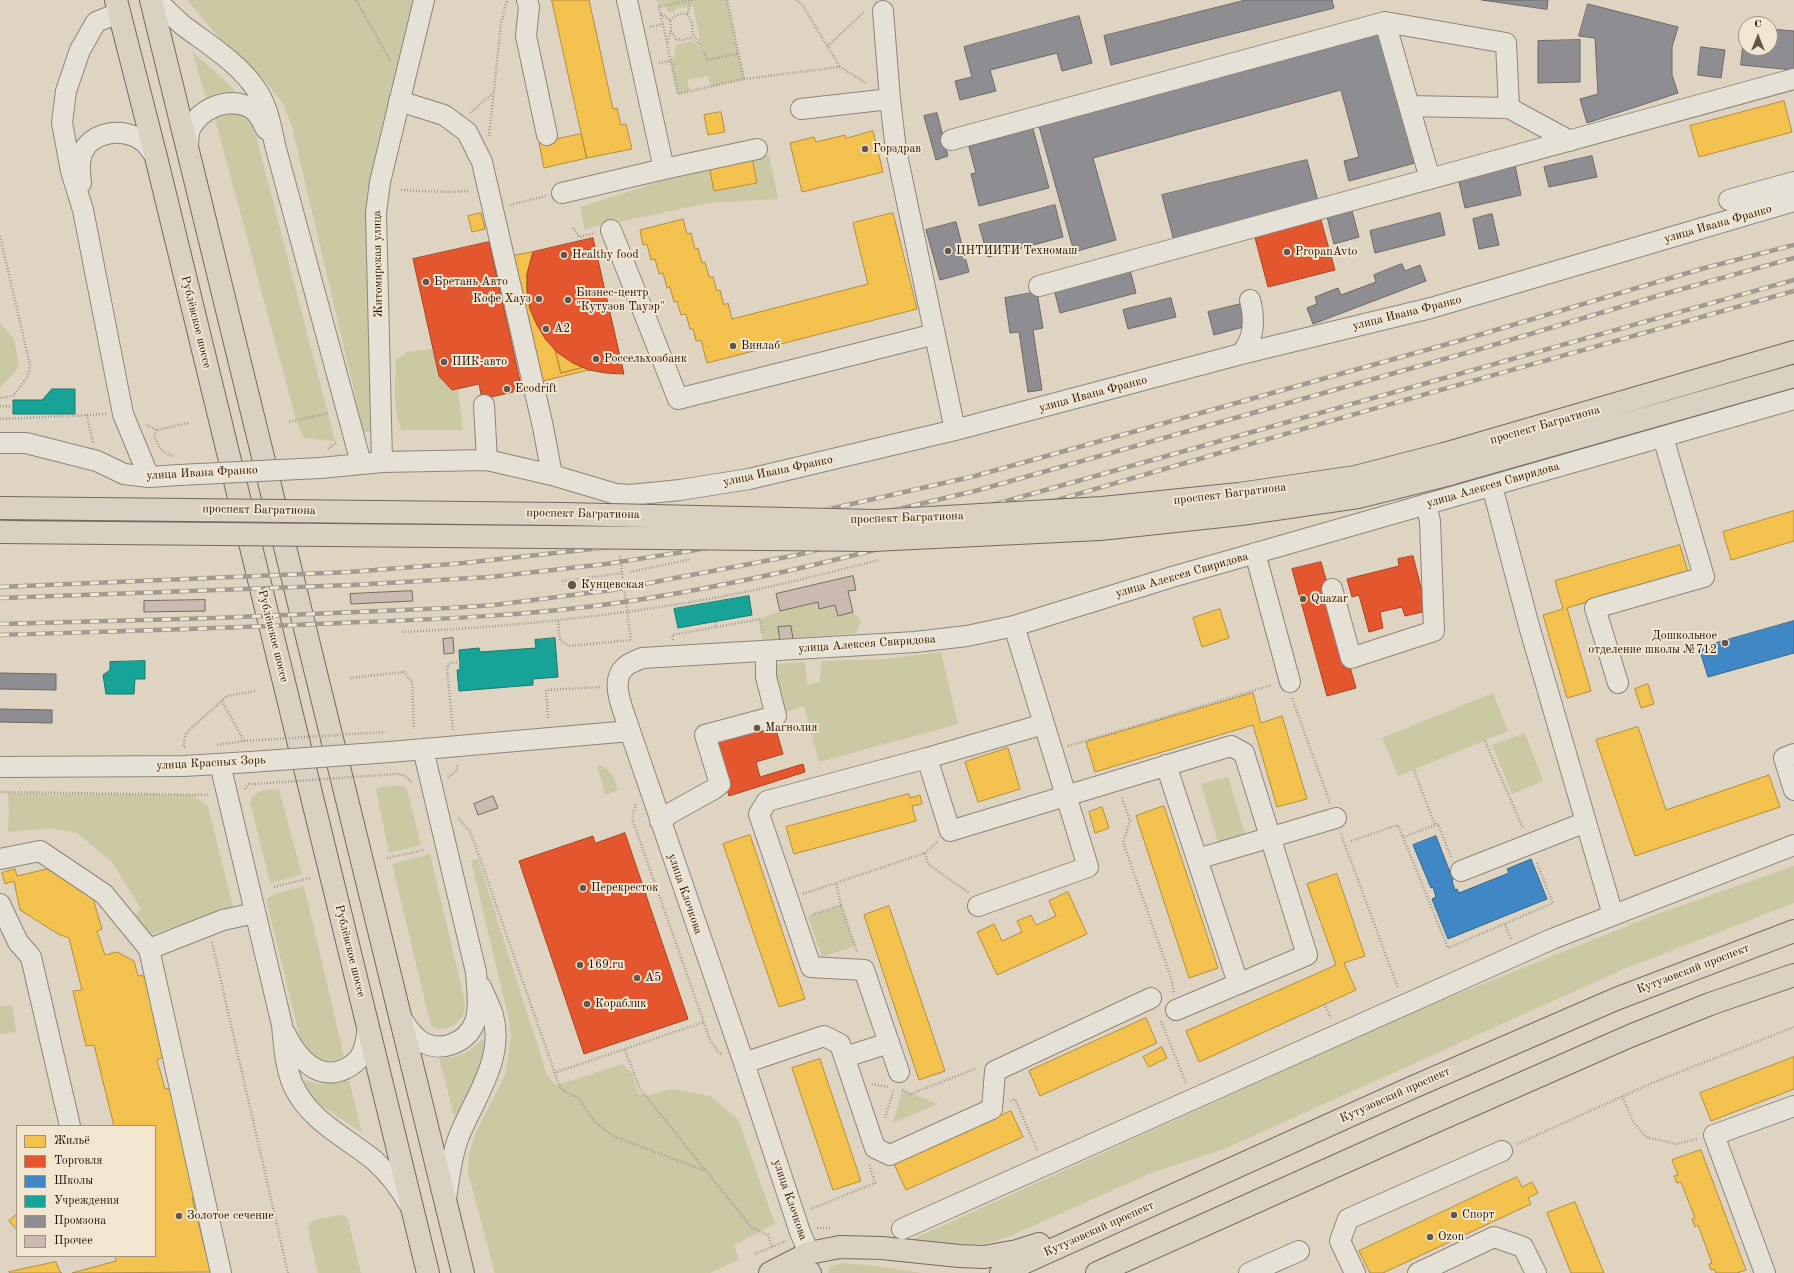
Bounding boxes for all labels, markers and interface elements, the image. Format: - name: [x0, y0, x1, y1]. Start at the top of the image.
- north arrow: [1738, 16, 1778, 56]
- text: С: [1754, 19, 1762, 30]
- place label: Горздрав: [873, 142, 921, 156]
- marker: Горздрав: [860, 144, 870, 154]
- street label: улица Ивана Франко: [1662, 202, 1774, 246]
- street label: Житомирская улица: [370, 210, 386, 318]
- place label: ЦНТИИТИ Техномаш: [956, 244, 1077, 258]
- place label: PropanAvto: [1295, 245, 1358, 259]
- marker: ЦНТИИТИ Техномаш: [943, 246, 953, 256]
- marker: PropanAvto: [1282, 247, 1292, 257]
- place label: Healthy food: [572, 248, 639, 262]
- marker: Healthy food: [559, 250, 569, 260]
- street label: Рублёвское шоссе: [178, 274, 214, 370]
- place label: Бретань Авто: [434, 275, 508, 289]
- marker: Бретань Авто: [421, 277, 431, 287]
- place label: Бизнес-центр "Кутузов Тауэр": [576, 286, 665, 314]
- place label: Кофе Хауз: [473, 292, 531, 306]
- street label: улица Ивана Франко: [1351, 293, 1463, 333]
- marker: Кофе Хауз: [534, 294, 544, 304]
- marker: Бизнес-центр "Кутузов Тауэр": [563, 295, 573, 305]
- place label: А2: [554, 322, 570, 336]
- marker: А2: [541, 324, 551, 334]
- place label: Винлаб: [741, 339, 780, 353]
- marker: Винлаб: [728, 341, 738, 351]
- place label: Россельхозбанк: [604, 352, 687, 366]
- marker: Россельхозбанк: [591, 354, 601, 364]
- place label: ПИК-авто: [452, 355, 507, 369]
- marker: ПИК-авто: [439, 357, 449, 367]
- street label: улица Ивана Франко: [1037, 373, 1149, 415]
- place label: Ecodrift: [515, 382, 557, 396]
- marker: Ecodrift: [502, 384, 512, 394]
- street label: проспект Багратиона: [1488, 402, 1602, 448]
- street label: улица Ивана Франко: [722, 452, 834, 490]
- street label: улица Алексея Свиридова: [1425, 459, 1561, 511]
- street label: улица Ивана Франко: [146, 463, 258, 483]
- street label: проспект Багратиона: [1173, 480, 1287, 508]
- street label: проспект Багратиона: [202, 502, 316, 518]
- street label: проспект Багратиона: [526, 506, 640, 522]
- street label: проспект Багратиона: [850, 509, 964, 527]
- street label: улица Алексея Свиридова: [1114, 549, 1250, 601]
- place label: Кунцевская: [581, 578, 644, 592]
- marker: Кунцевская: [566, 579, 578, 591]
- street label: Рублёвское шоссе: [255, 588, 291, 684]
- place label: Quazar: [1311, 592, 1348, 606]
- marker: Quazar: [1298, 594, 1308, 604]
- place label: Дошкольное отделение школы №712: [1588, 629, 1717, 657]
- street label: улица Алексея Свиридова: [798, 632, 936, 656]
- marker: Дошкольное отделение школы №712: [1720, 638, 1730, 648]
- place label: Магнолия: [765, 721, 817, 735]
- marker: Магнолия: [752, 723, 762, 733]
- street label: улица Красных Зорь: [156, 753, 266, 773]
- street label: улица Клочкова: [664, 852, 706, 936]
- place label: Перекресток: [591, 881, 658, 895]
- marker: Перекресток: [578, 883, 588, 893]
- street label: Рублёвское шоссе: [332, 903, 368, 999]
- street label: Кутузовский проспект: [1635, 941, 1751, 997]
- place label: 169.ru: [588, 958, 624, 972]
- marker: 169.ru: [575, 960, 585, 970]
- place label: А5: [645, 971, 661, 985]
- marker: А5: [632, 973, 642, 983]
- place label: Кораблик: [595, 997, 646, 1011]
- marker: Кораблик: [582, 999, 592, 1009]
- street label: Кутузовский проспект: [1338, 1064, 1452, 1126]
- legend: [16, 1125, 156, 1257]
- text: Жильё: [54, 1135, 90, 1147]
- text: Торговля: [54, 1155, 103, 1167]
- street label: улица Клочкова: [769, 1158, 811, 1242]
- text: Школы: [54, 1175, 93, 1187]
- text: Учреждения: [54, 1195, 119, 1207]
- street label: Кутузовский проспект: [1042, 1198, 1156, 1260]
- place label: Спорт: [1462, 1208, 1494, 1222]
- place label: Золотое сечение: [187, 1209, 274, 1223]
- marker: Спорт: [1449, 1210, 1459, 1220]
- marker: Золотое сечение: [174, 1211, 184, 1221]
- text: Промзона: [54, 1215, 106, 1227]
- place label: Ozon: [1438, 1230, 1464, 1244]
- marker: Ozon: [1425, 1232, 1435, 1242]
- text: Прочее: [54, 1235, 93, 1247]

